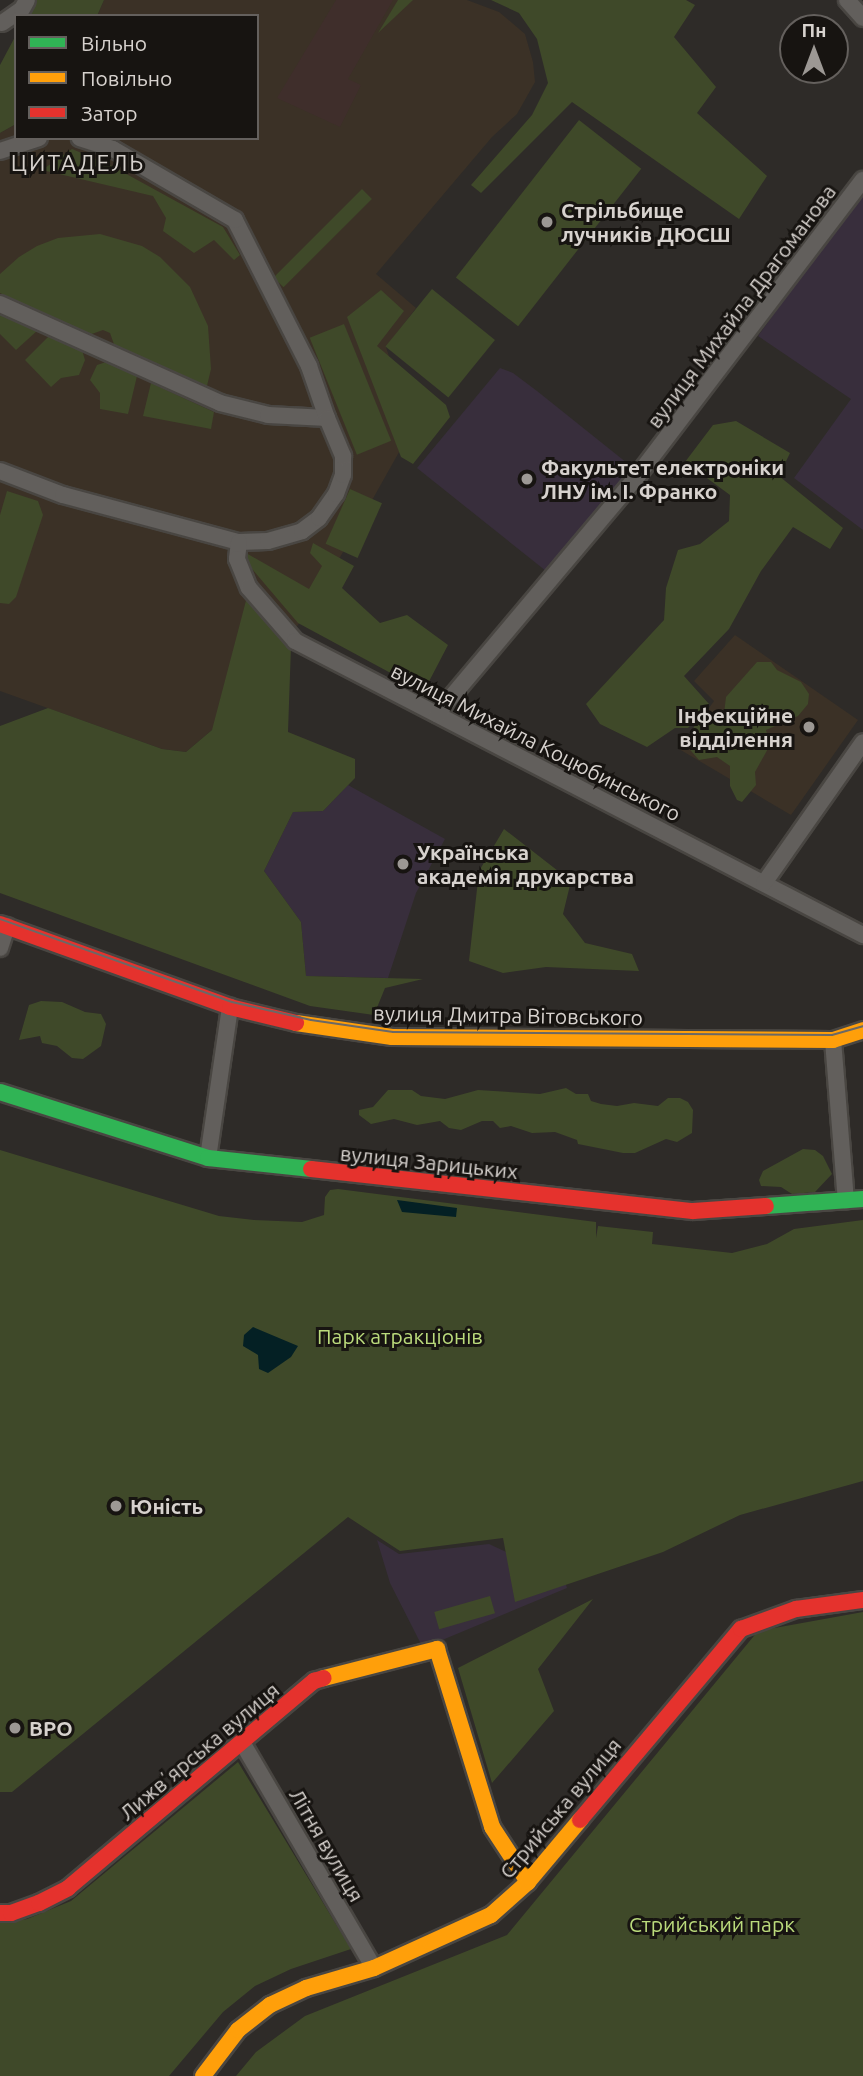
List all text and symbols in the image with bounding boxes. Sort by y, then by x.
legend [14,14,259,140]
north arrow [779,14,849,84]
text: Пн [802,19,826,41]
text: Вільно [81,31,147,55]
text: Повільно [81,66,172,90]
text: Затор [81,101,137,125]
district label: ЦИТАДЕЛЬ [12,149,144,177]
street label: вулиця Михайла Драгоманова [641,179,841,433]
place label: Стрільбище лучників ДЮСШ [561,197,731,247]
marker: Стрільбище лучників ДЮСШ [539,214,555,230]
place label: Факультет електроніки ЛНУ ім. І. Франко [541,454,784,504]
marker: Факультет електроніки ЛНУ ім. І. Франко [519,471,535,487]
street label: вулиця Михайла Коцюбинського [387,658,685,826]
place label: Інфекційне відділення [678,702,793,752]
marker: Інфекційне відділення [799,717,819,737]
place label: Українська академія друкарства [417,839,634,889]
marker: Українська академія друкарства [395,856,411,872]
street label: вулиця Дмитра Вітовського [373,1000,643,1030]
street label: вулиця Зарицьких [339,1140,519,1184]
park label: Парк атракціонів [317,1323,483,1349]
place label: Юність [130,1493,203,1519]
marker: Юність [108,1498,124,1514]
street label: Лижвʼярська вулиця [114,1677,284,1825]
place label: ВРО [29,1715,73,1741]
marker: ВРО [7,1720,23,1736]
street label: Стрийська вулиця [494,1733,626,1883]
street label: Літня вулиця [284,1784,370,1906]
park label: Стрийський парк [629,1911,795,1937]

